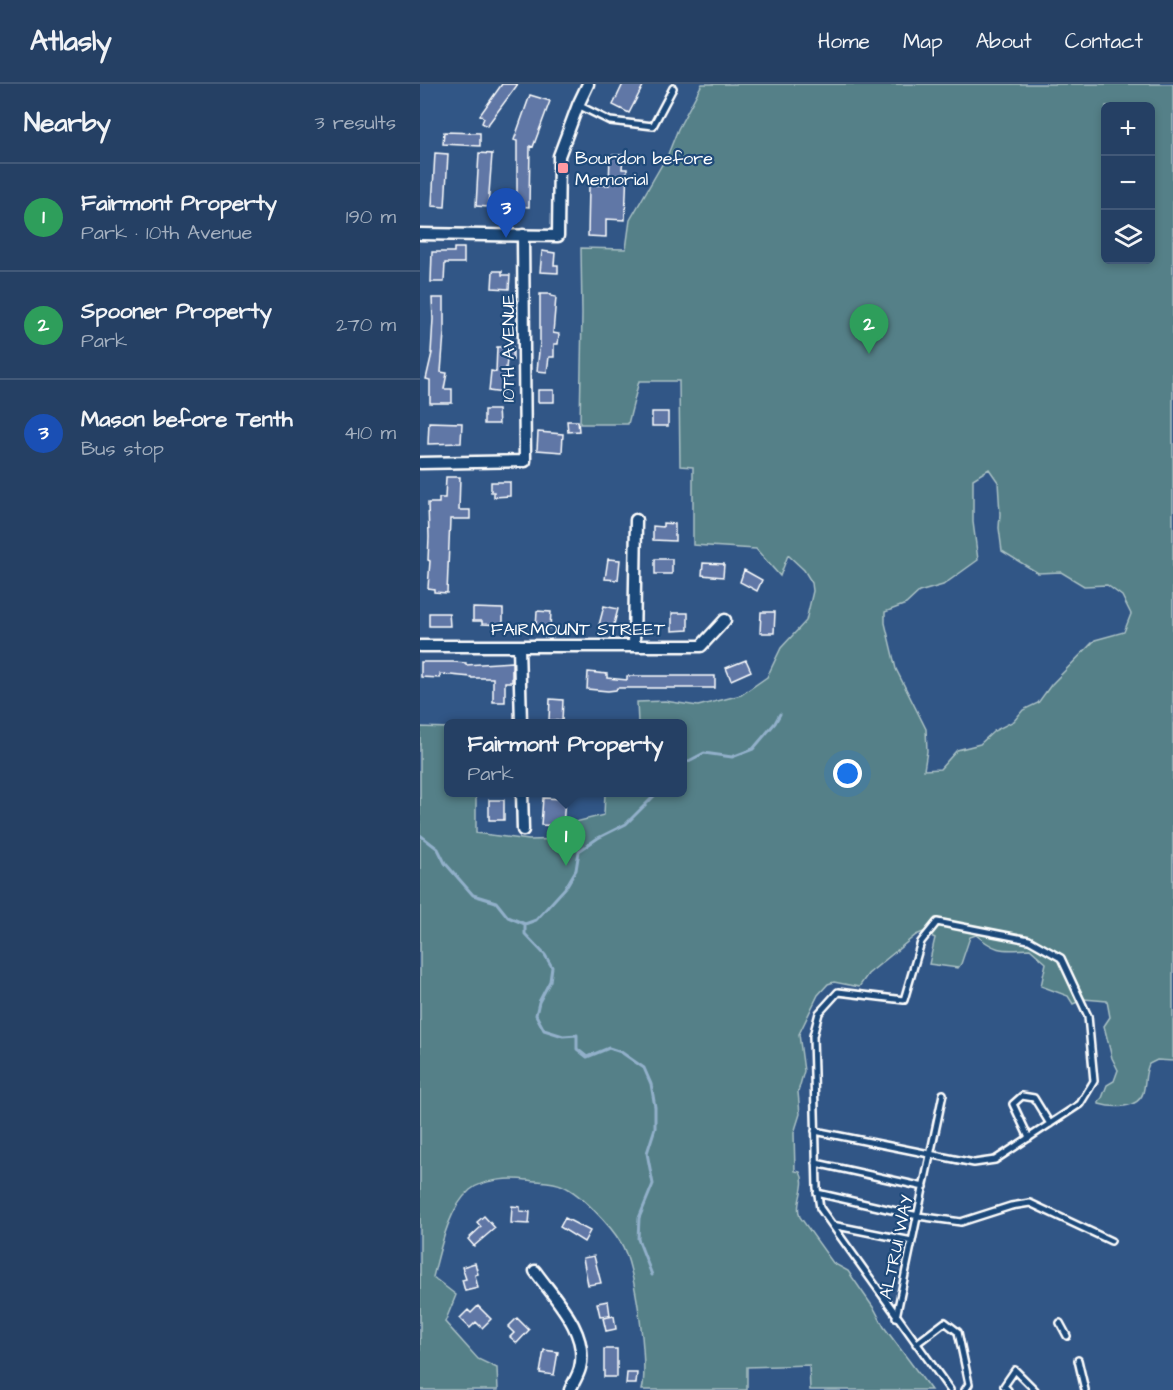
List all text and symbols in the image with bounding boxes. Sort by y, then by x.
text: Atlasly [30,22,112,61]
text: Home [818,27,870,56]
text: Map [903,27,943,56]
text: About [976,27,1032,56]
text: Contact [1065,27,1143,56]
map controls [1101,102,1155,264]
button: + [1101,102,1155,156]
text: Nearby [24,105,111,141]
text: 3 results [314,109,396,137]
place label: Bourdon before Memorial [575,146,713,192]
button: − [1101,156,1155,210]
marker: Bourdon before Memorial [556,161,570,175]
text: Fairmont Property [81,188,277,219]
pin: 3 [486,188,526,238]
text: 1 [42,203,45,231]
text: 190 m [346,203,396,231]
button: layers [1101,210,1155,264]
text: Park · 10th Avenue [81,219,252,247]
street label: 10TH AVENUE [496,293,521,402]
text: Spooner Property [81,296,272,327]
pin: 2 [850,304,888,354]
text: 2 [38,311,49,339]
text: 270 m [336,311,396,339]
text: Park [81,327,127,355]
text: Mason before Tenth [81,404,293,435]
text: 3 [38,419,49,447]
text: 410 m [344,419,396,447]
text: Bus stop [81,435,164,463]
street label: FAIRMOUNT STREET [491,617,666,642]
popup [444,719,687,797]
text: Fairmont Property [468,729,663,760]
your location [833,759,862,788]
text: Park [468,760,514,788]
pin: 1 [546,816,586,866]
street label: ALTRUI WAY [873,1192,920,1302]

